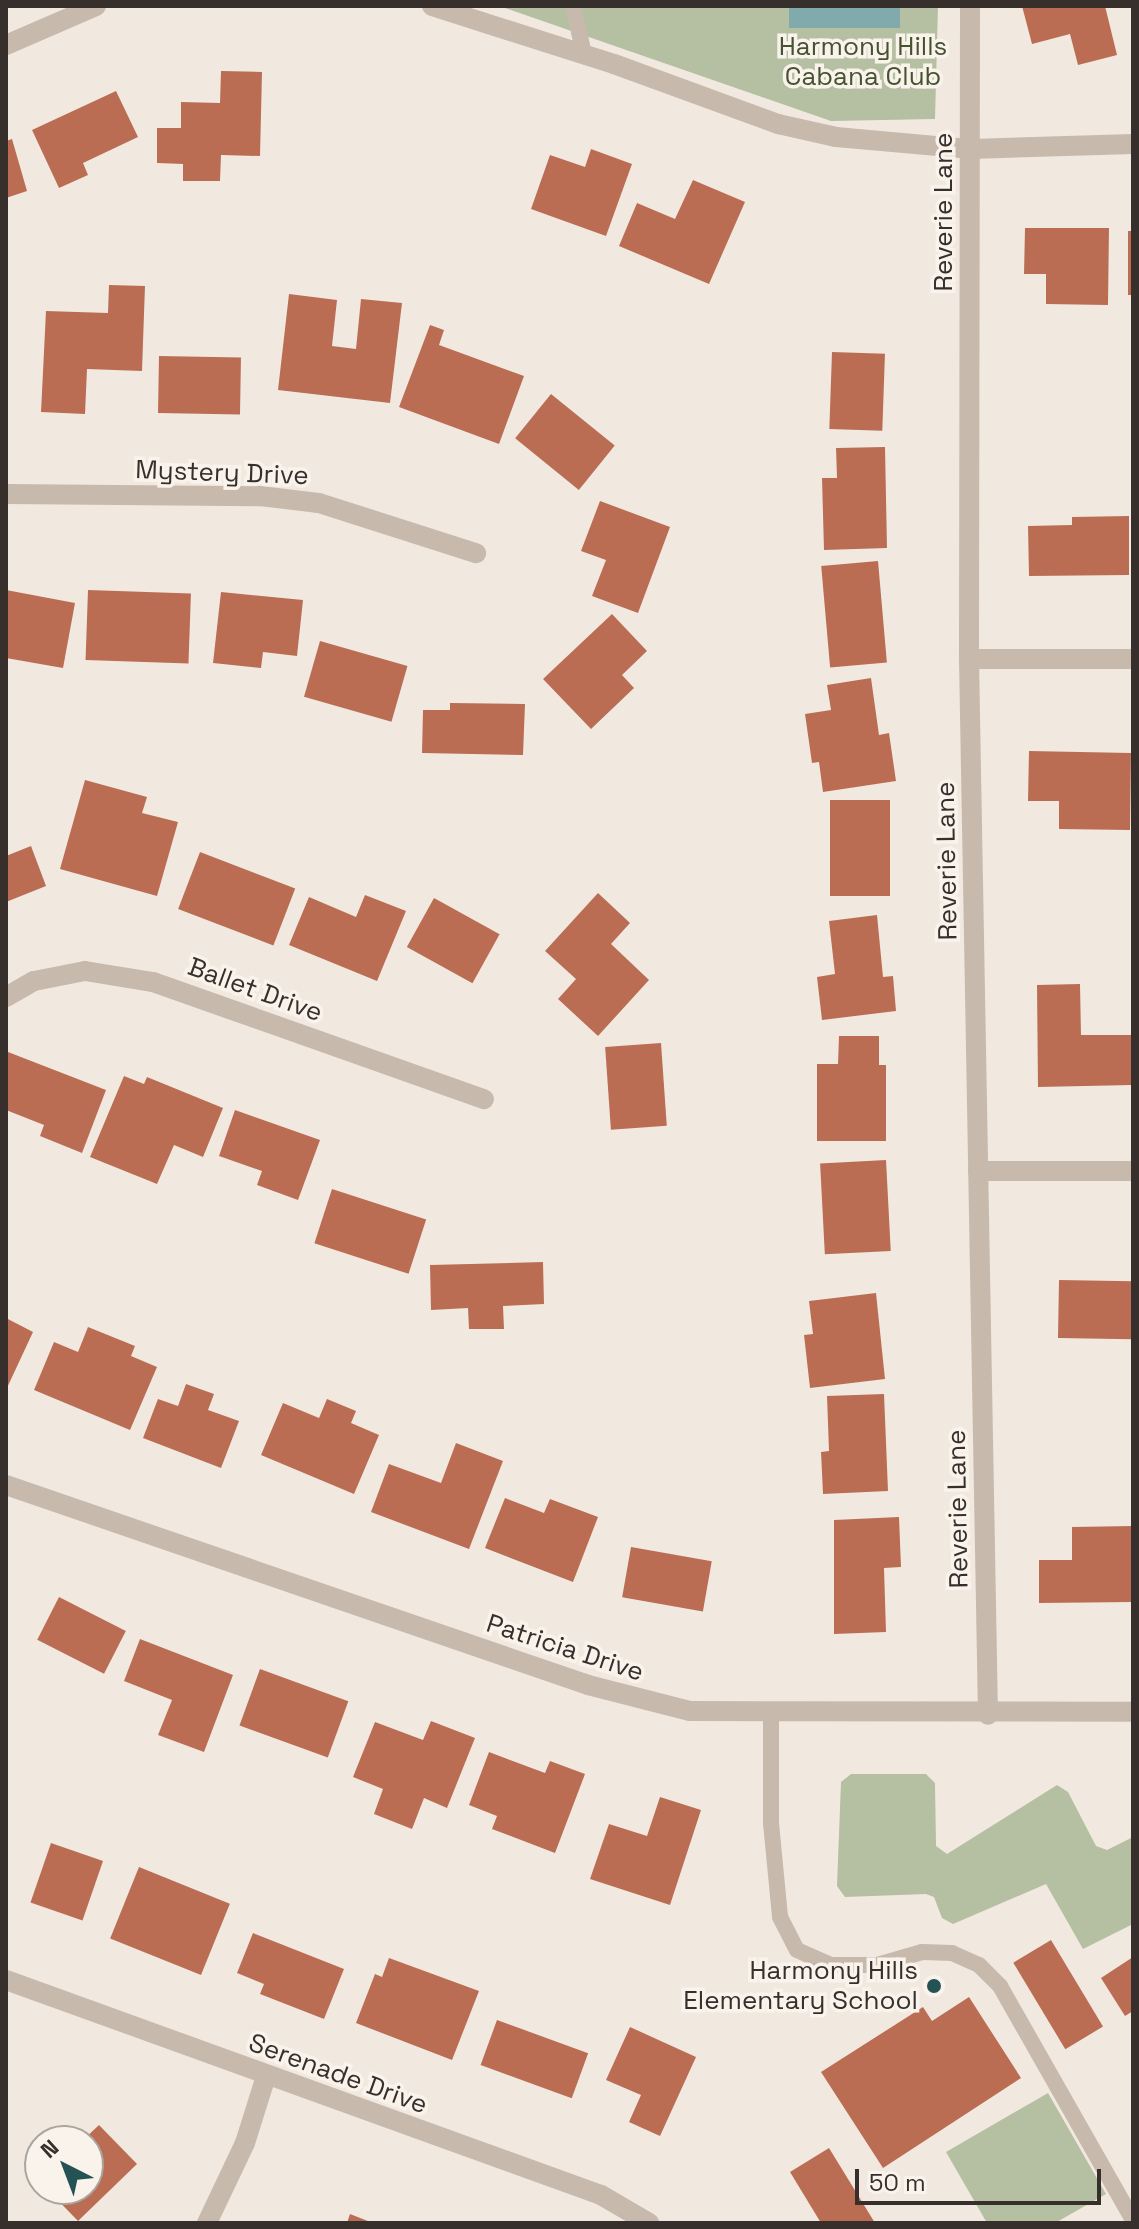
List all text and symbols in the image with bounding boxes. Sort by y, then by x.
park label: Harmony Hills Cabana Club [779,31,947,92]
street label: Reverie Lane [928,133,960,291]
street label: Mystery Drive [135,454,309,492]
street label: Reverie Lane [930,781,964,941]
street label: Ballet Drive [184,951,326,1029]
street label: Reverie Lane [941,1429,975,1589]
street label: Patricia Drive [482,1608,648,1688]
place label: Harmony Hills Elementary School [683,1955,918,2016]
marker: Harmony Hills Elementary School [925,1977,943,1995]
street label: Serenade Drive [244,2027,432,2121]
north arrow [24,2125,104,2205]
text: N [34,2133,64,2164]
scale bar [859,2153,1105,2203]
text: 50 m [869,2167,926,2198]

